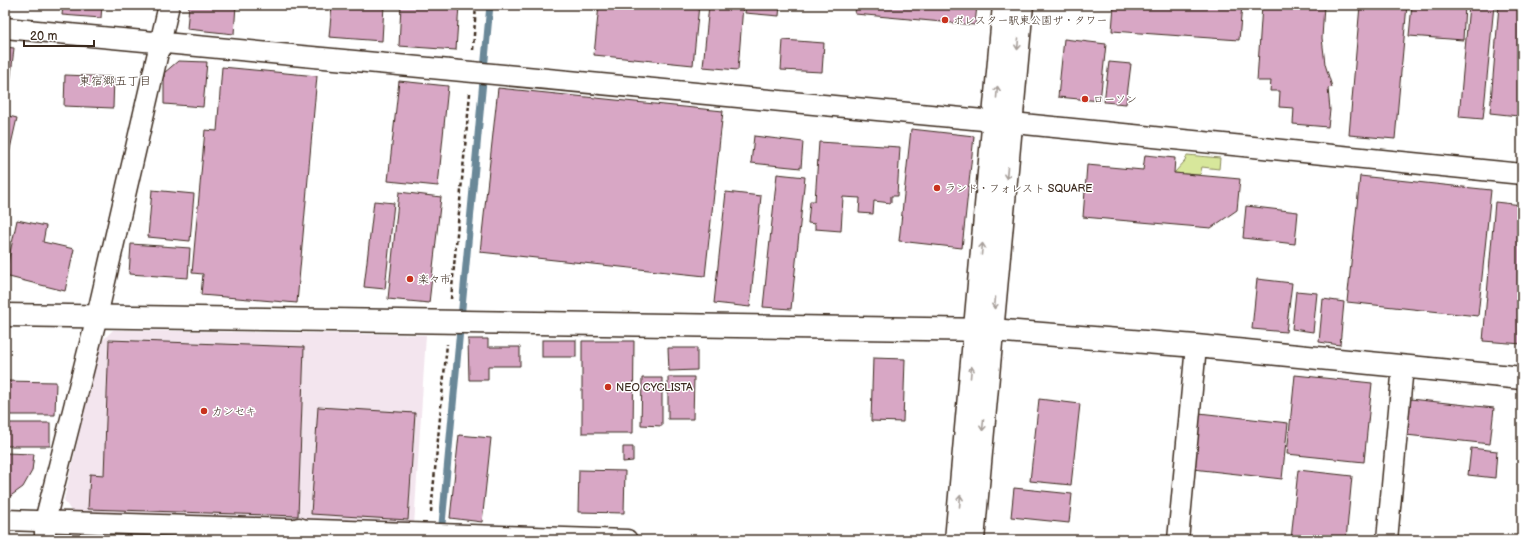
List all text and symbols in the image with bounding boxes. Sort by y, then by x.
place label: ポレスター駅東公園ザ・タワー [953,14,1107,27]
marker: ポレスター駅東公園ザ・タワー [940,15,950,25]
scale bar [24,22,94,48]
text: 20 m [30,29,57,44]
one-way arrow [1015,37,1022,50]
district label: 東宿郷五丁目 [79,74,151,89]
one-way arrow [993,86,1000,99]
place label: ローソン [1093,93,1137,106]
marker: ローソン [1080,94,1090,104]
one-way arrow [1003,166,1010,179]
place label: ランド・フォレスト SQUARE [945,182,1093,195]
marker: ランド・フォレスト SQUARE [932,183,942,193]
one-way arrow [979,243,986,256]
place label: 楽々市 [418,273,451,286]
marker: 楽々市 [405,274,415,284]
one-way arrow [991,296,998,309]
one-way arrow [968,366,975,379]
place label: NEO CYCLISTA [616,381,693,394]
marker: NEO CYCLISTA [603,382,613,392]
place label: カンセキ [212,405,256,418]
marker: カンセキ [199,406,209,416]
one-way arrow [980,418,987,431]
one-way arrow [956,495,963,508]

